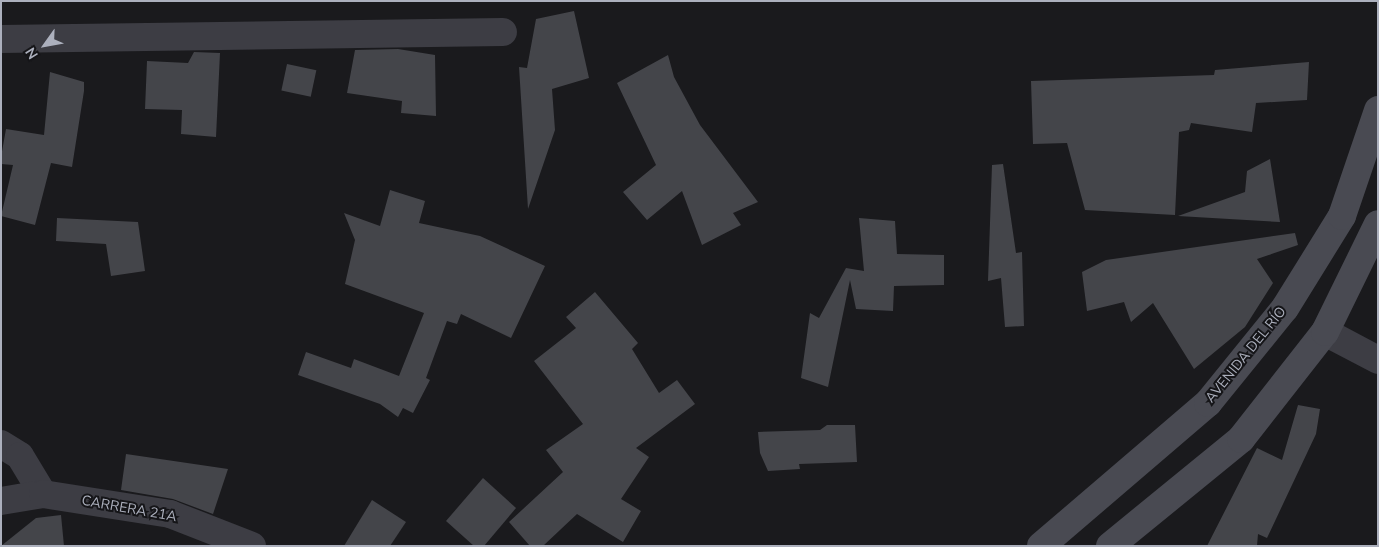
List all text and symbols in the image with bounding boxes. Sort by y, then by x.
north arrow [20,20,70,70]
text: N [21,44,43,63]
street label: AVENIDA DEL RÍO [1202,304,1290,406]
street label: CARRERA 21A [80,492,178,526]

